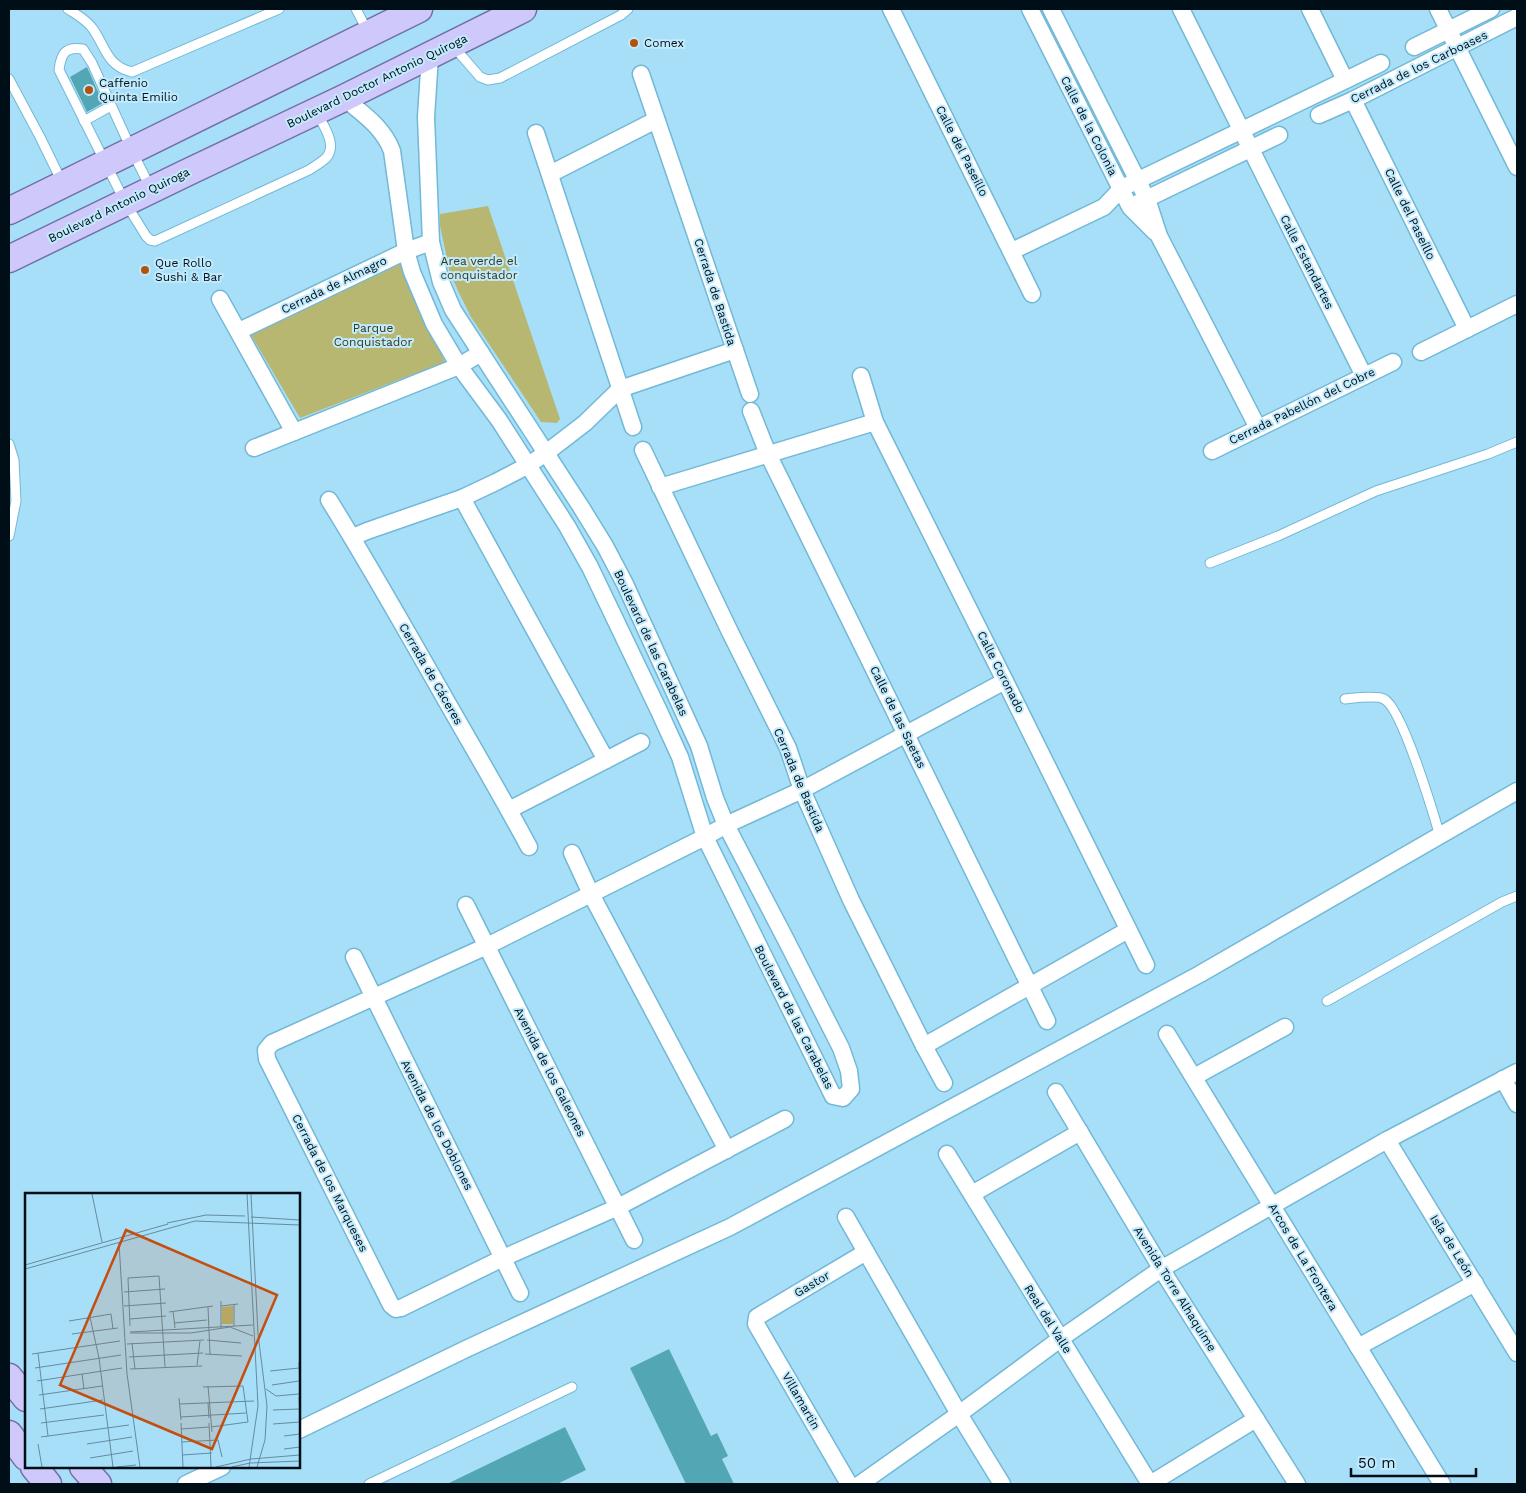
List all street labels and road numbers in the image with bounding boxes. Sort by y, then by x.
street label: Cerrada de los Carboases [1348,28,1490,106]
street label: Boulevard Doctor Antonio Quiroga [284,31,470,131]
street label: Calle de la Colonia [1058,74,1120,178]
street label: Calle del Paseíllo [933,103,991,199]
street label: Boulevard Antonio Quiroga [46,165,192,245]
street label: Calle del Paseíllo [1382,166,1438,262]
street label: Calle Estandartes [1277,213,1337,311]
street label: Cerrada de Bastida [691,237,739,347]
street label: Cerrada de Almagro [279,253,389,317]
street label: Cerrada Pabellón del Cobre [1227,364,1377,448]
street label: Boulevard de las Carabelas [611,568,691,718]
street label: Cerrada de Cáceres [396,621,466,727]
street label: Calle Coronado [974,629,1028,715]
street label: Calle de las Saetas [867,664,929,770]
street label: Cerrada de Bastida [771,726,827,834]
street label: Boulevard de las Carabelas [752,943,836,1091]
street label: Avenida de los Galeones [511,1005,589,1139]
street label: Avenida de los Doblones [398,1058,476,1192]
street label: Cerrada de los Marqueses [289,1112,371,1254]
street label: Arcos de La Frontera [1265,1201,1341,1313]
street label: Isla de León [1427,1212,1477,1280]
street label: Avenida Torre Alhaquime [1131,1224,1219,1354]
street label: Gastor [792,1268,832,1300]
street label: Real del Valle [1021,1282,1075,1356]
street label: Villamartin [779,1370,823,1432]

